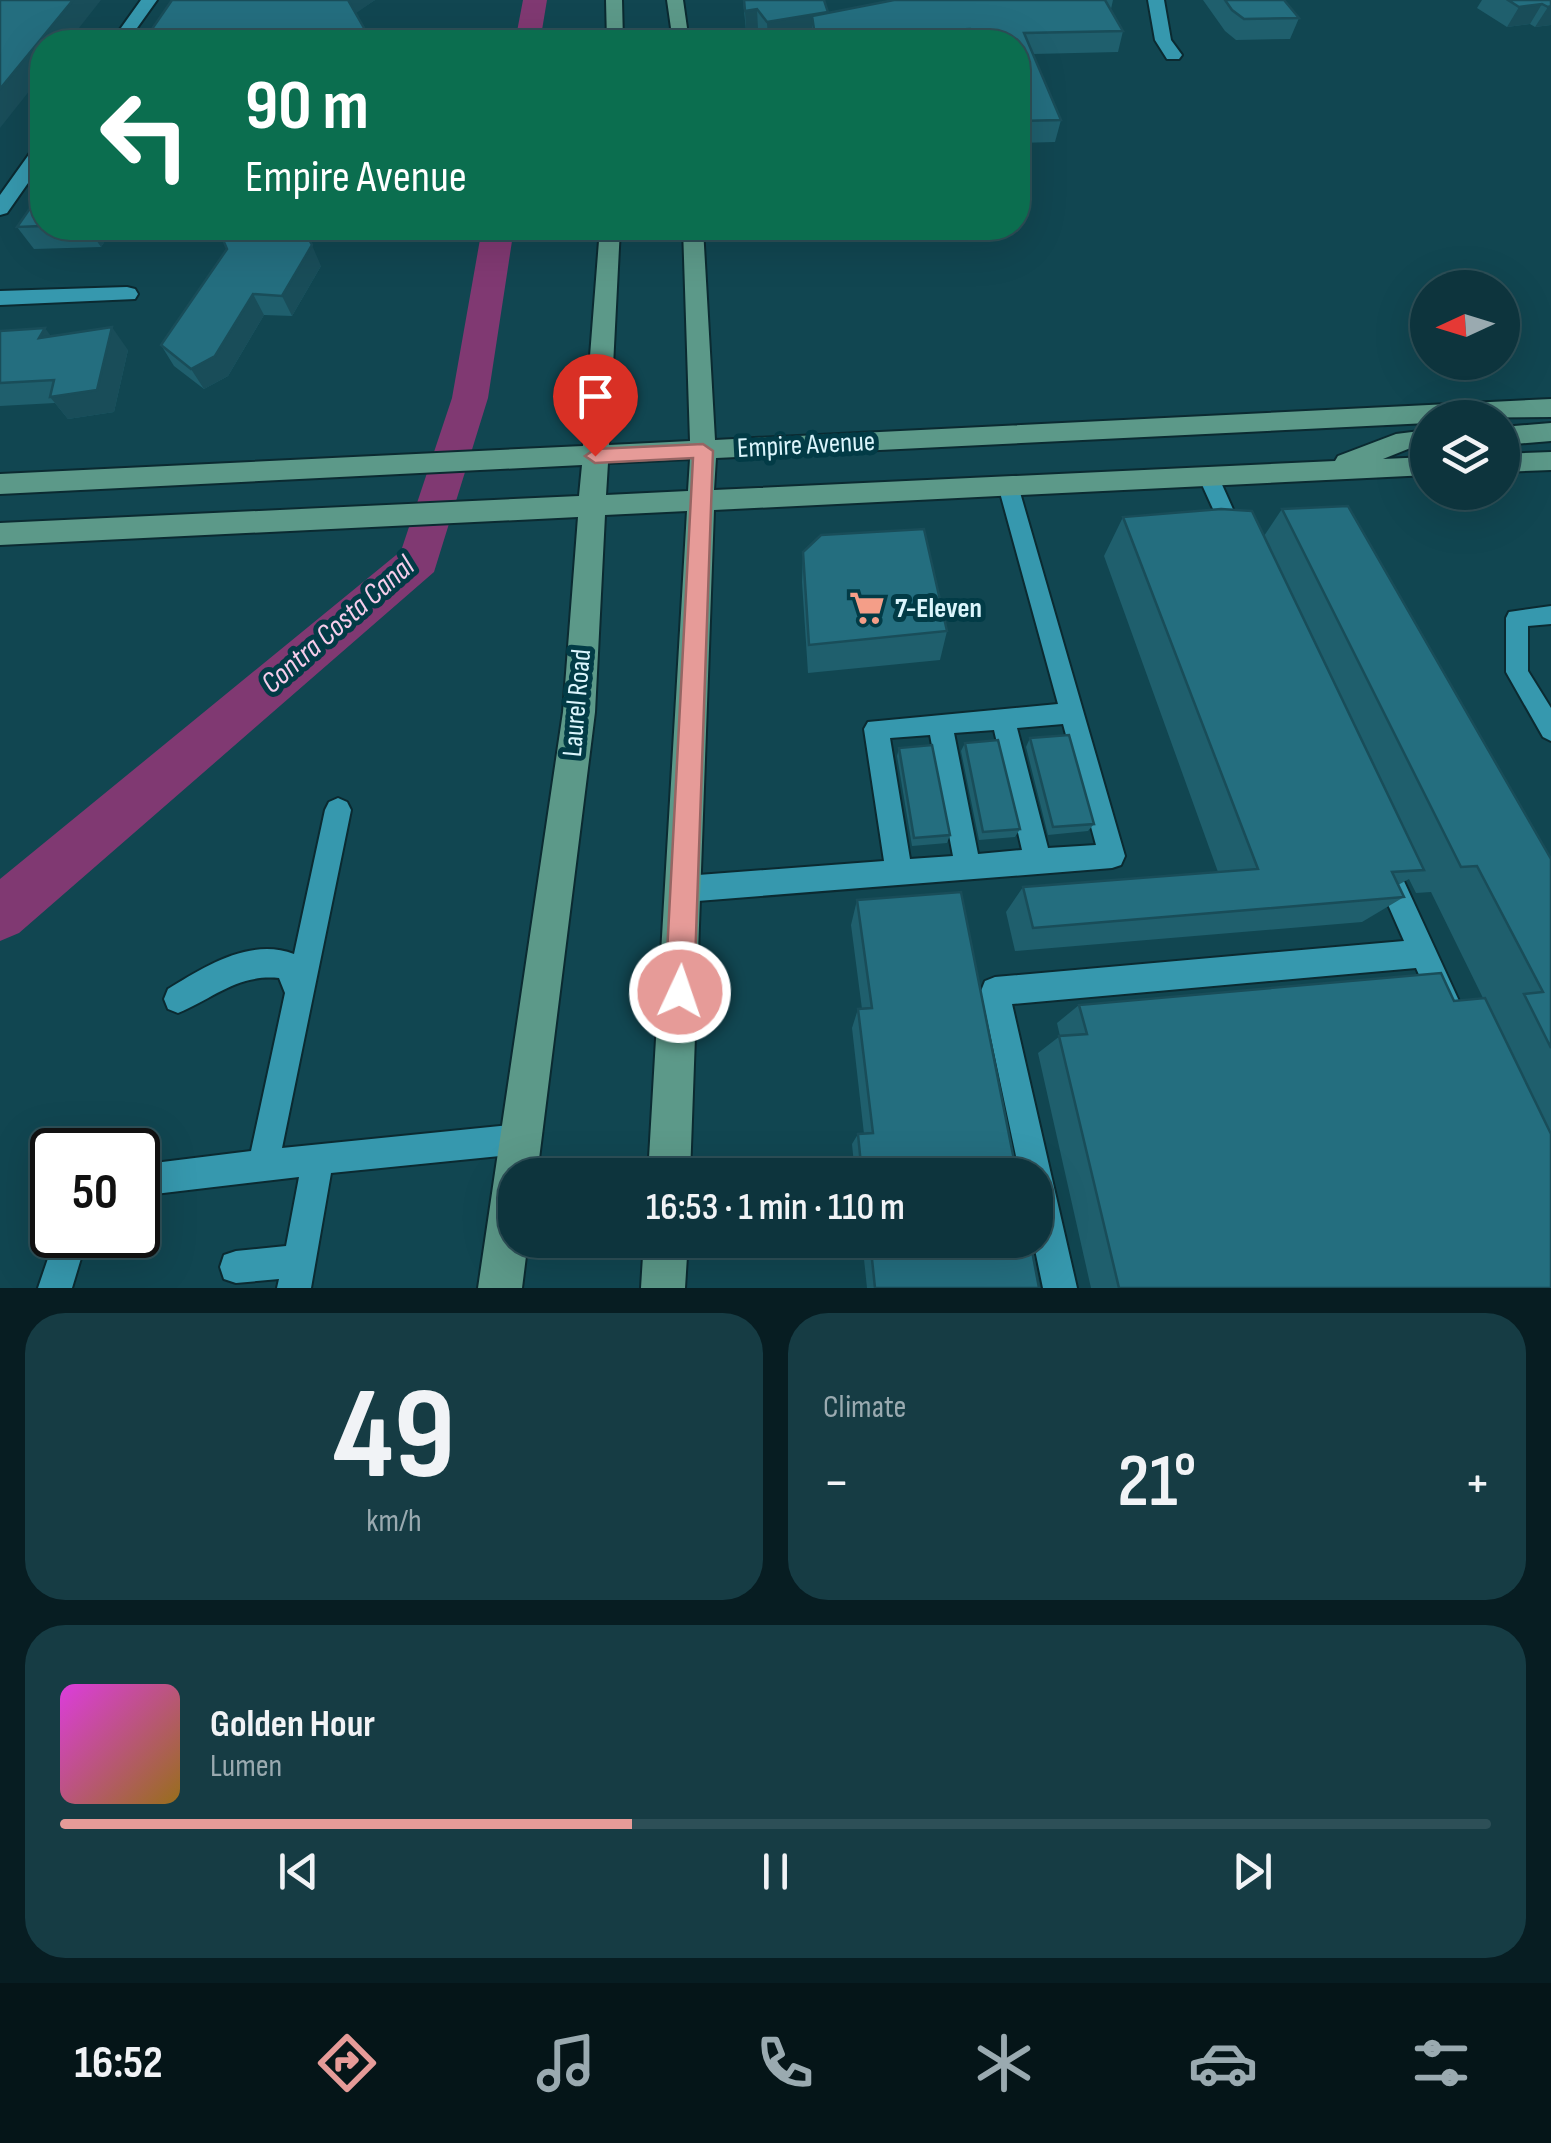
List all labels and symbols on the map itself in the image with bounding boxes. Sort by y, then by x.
north arrow [1410,270,1520,380]
pin [553,354,638,457]
street label: Empire Avenue [736,425,876,465]
water label: Contra Costa Canal [254,548,423,701]
supermarket icon: 7-Eleven [848,589,886,627]
place label: 7-Eleven [895,592,982,625]
street label: Laurel Road [556,648,598,758]
position arrow [628,940,732,1044]
speed limit sign: 50 [30,1128,160,1258]

